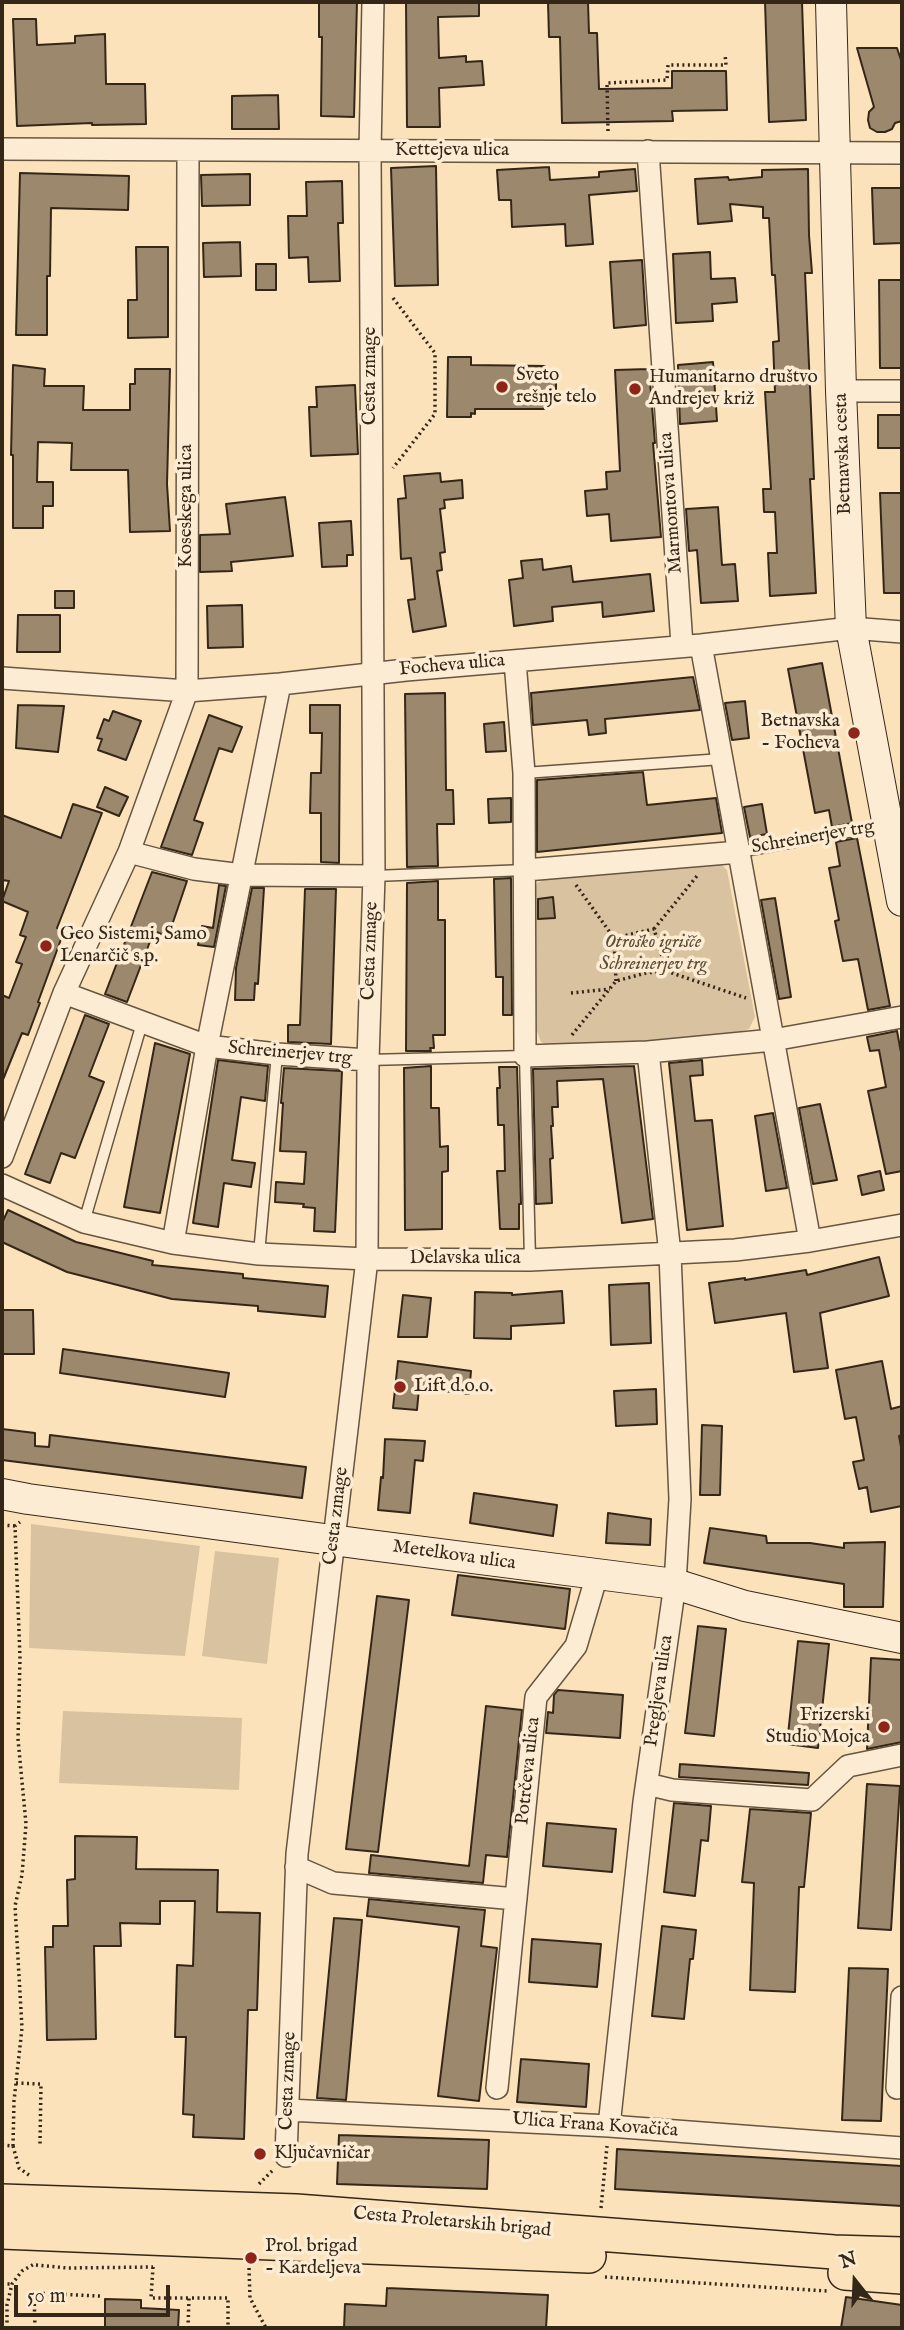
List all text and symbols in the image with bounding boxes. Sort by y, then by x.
street label: Kettejeva ulica [395,140,509,162]
street label: Cesta zmage [360,327,382,425]
place label: Sveto rešnje telo [516,365,596,409]
place label: Humanitarno društvo Andrejev križ [649,367,818,411]
marker: Sveto rešnje telo [494,379,510,395]
marker: Humanitarno društvo Andrejev križ [627,381,643,397]
street label: Betnavska cesta [830,393,858,515]
street label: Marmontova ulica [656,432,688,574]
street label: Koseskega ulica [176,444,198,568]
street label: Focheva ulica [398,650,506,682]
place label: Betnavska - Focheva [761,711,840,755]
marker: Betnavska - Focheva [846,725,862,741]
street label: Schreinerjev trg [750,816,876,860]
street label: Cesta zmage [358,901,384,1001]
place label: Geo Sistemi, Samo Lenarčič s.p. [60,924,207,968]
park label: Otroško igrišče Schreinerjev trg [599,932,707,976]
marker: Geo Sistemi, Samo Lenarčič s.p. [38,938,54,954]
street label: Schreinerjev trg [227,1037,353,1071]
street label: Delavska ulica [409,1248,521,1270]
place label: Lift d.o.o. [414,1376,493,1398]
marker: Lift d.o.o. [392,1379,408,1395]
street label: Cesta zmage [320,1466,354,1566]
street label: Metelkova ulica [391,1536,517,1576]
street label: Pregljeva ulica [641,1634,679,1748]
place label: Frizerski Studio Mojca [766,1705,870,1749]
street label: Potrčeva ulica [512,1716,546,1826]
marker: Frizerski Studio Mojca [876,1719,892,1735]
street label: Cesta zmage [276,2031,302,2131]
street label: Ulica Frana Kovačiča [511,2109,679,2143]
place label: Ključavničar [274,2143,370,2165]
marker: Ključavničar [252,2146,268,2162]
street label: Cesta Proletarskih brigad [352,2203,552,2243]
place label: Prol. brigad - Kardeljeva [265,2236,361,2280]
north arrow [820,2246,890,2316]
text: N [837,2247,860,2275]
marker: Prol. brigad - Kardeljeva [243,2250,259,2266]
scale bar [18,2270,173,2314]
text: 50 m [27,2283,66,2310]

